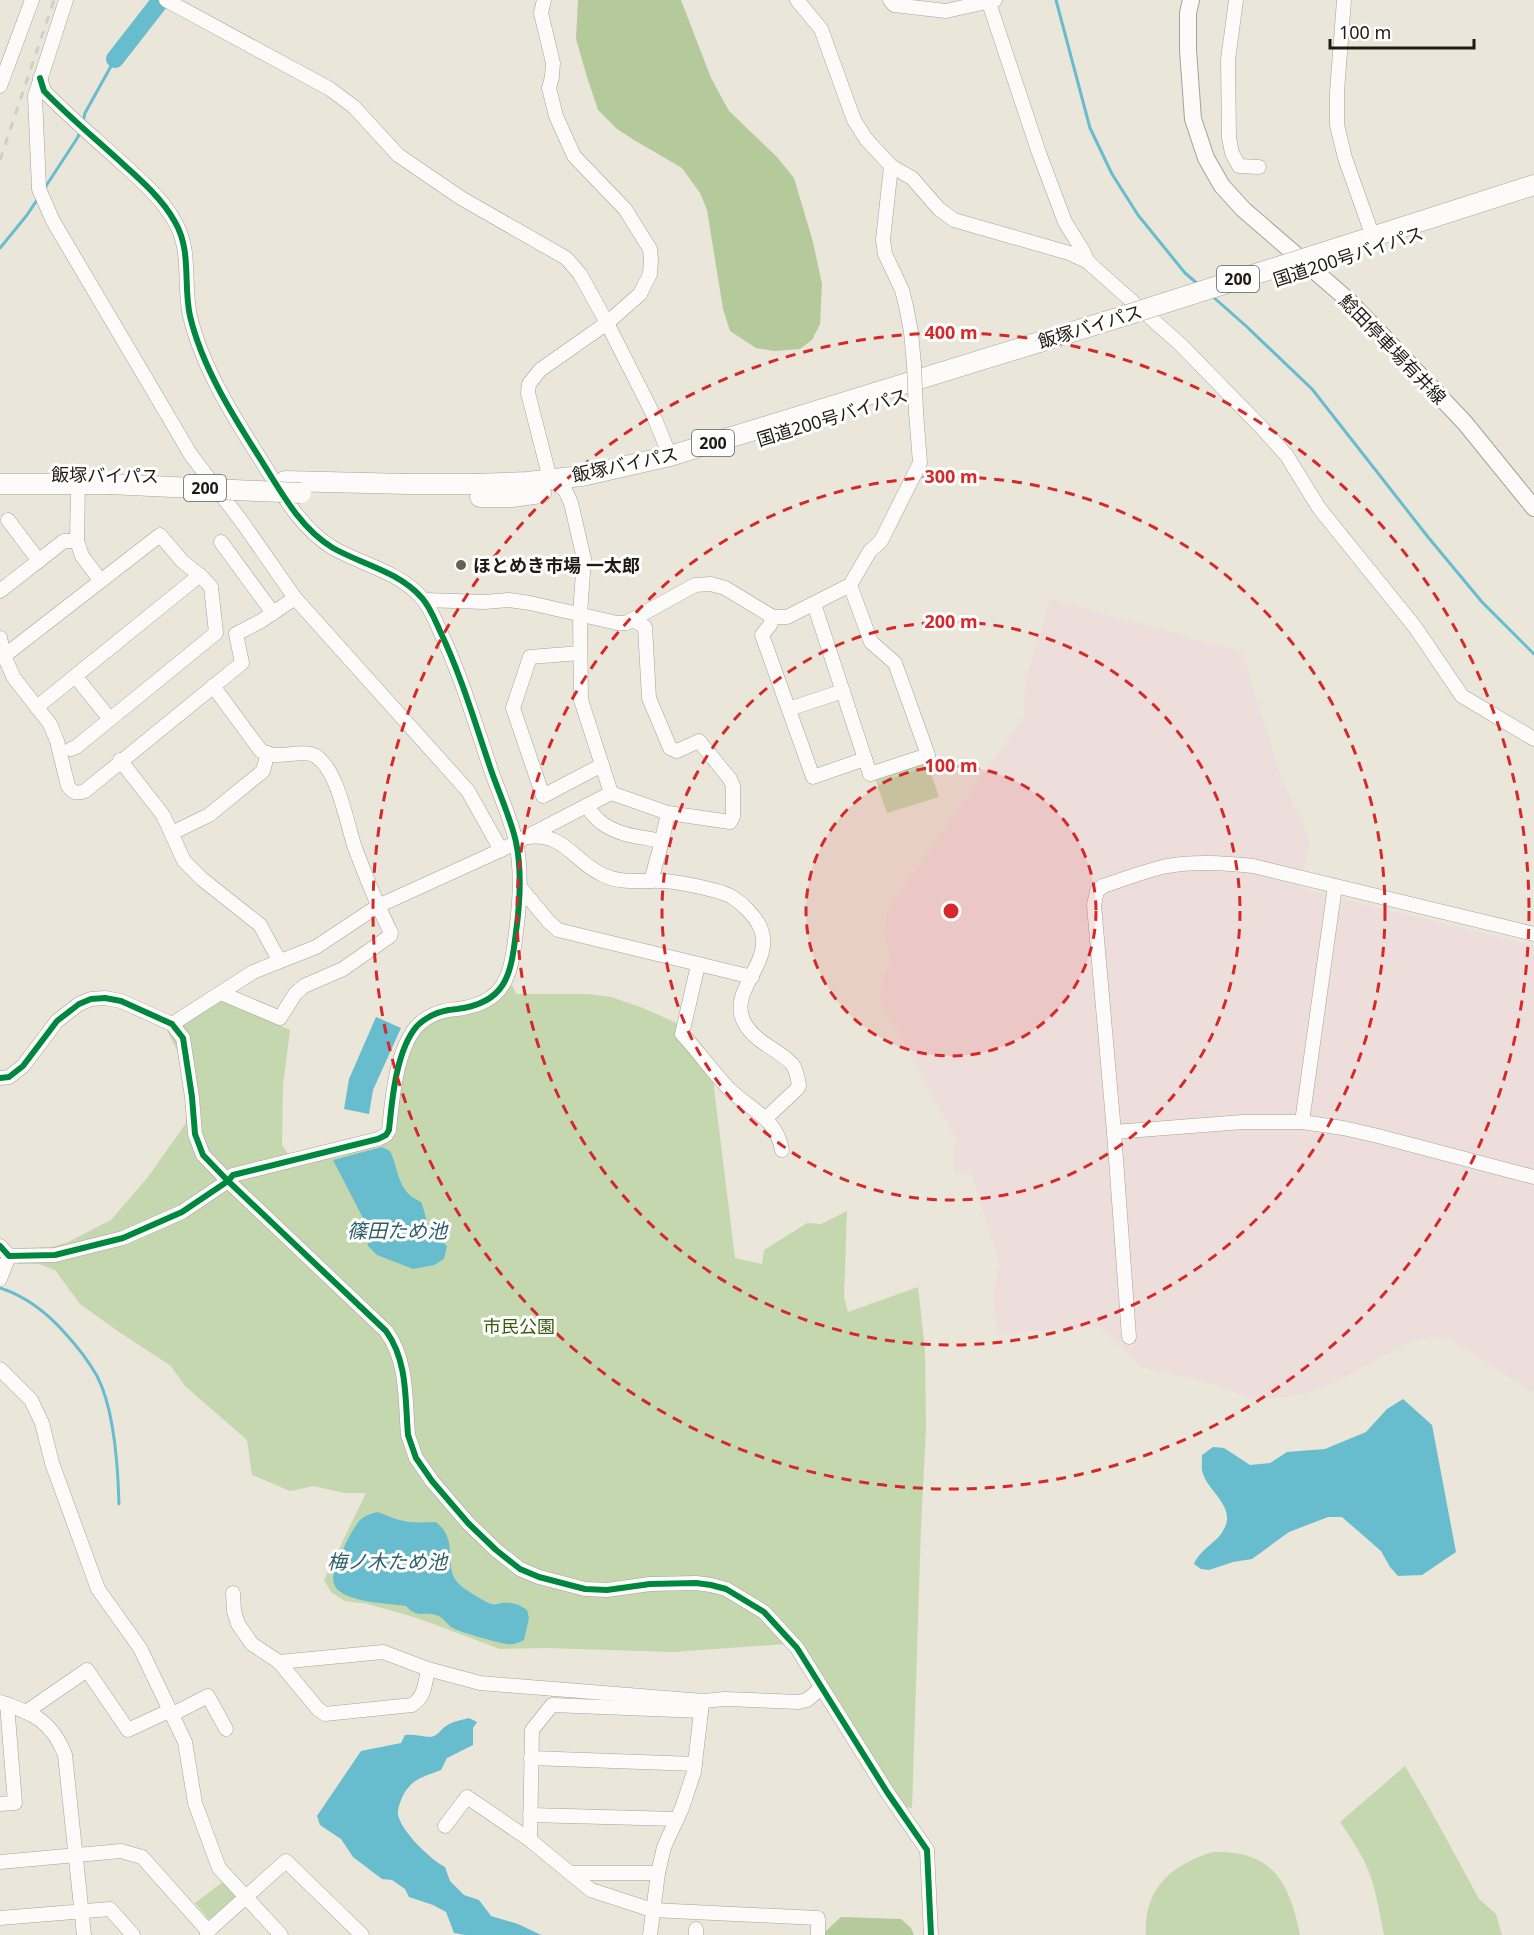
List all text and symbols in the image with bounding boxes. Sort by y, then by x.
scale bar [1330,12,1474,50]
text: 100 m [1339,20,1391,44]
street label: 国道200号バイパス [1270,220,1426,292]
road number: 200 [1217,266,1259,292]
street label: 鯰田停車場有井線 [1334,289,1452,409]
street label: 飯塚バイパス [1035,299,1145,353]
text: 400 m [924,320,978,344]
street label: 国道200号バイパス [754,383,910,451]
road number: 200 [692,430,734,456]
street label: 飯塚バイパス [570,441,680,487]
street label: 飯塚バイパス [51,462,159,488]
text: 300 m [924,464,978,488]
road number: 200 [184,475,226,501]
place label: ほとめき市場 一太郎 [473,553,640,577]
marker: ほとめき市場 一太郎 [454,558,468,572]
text: 200 m [924,609,978,633]
text: 100 m [924,753,978,777]
centre of rings [941,901,961,921]
water label: 篠田ため池 [347,1217,449,1244]
park label: 市民公園 [483,1314,555,1338]
water label: 梅ノ木ため池 [327,1548,449,1575]

